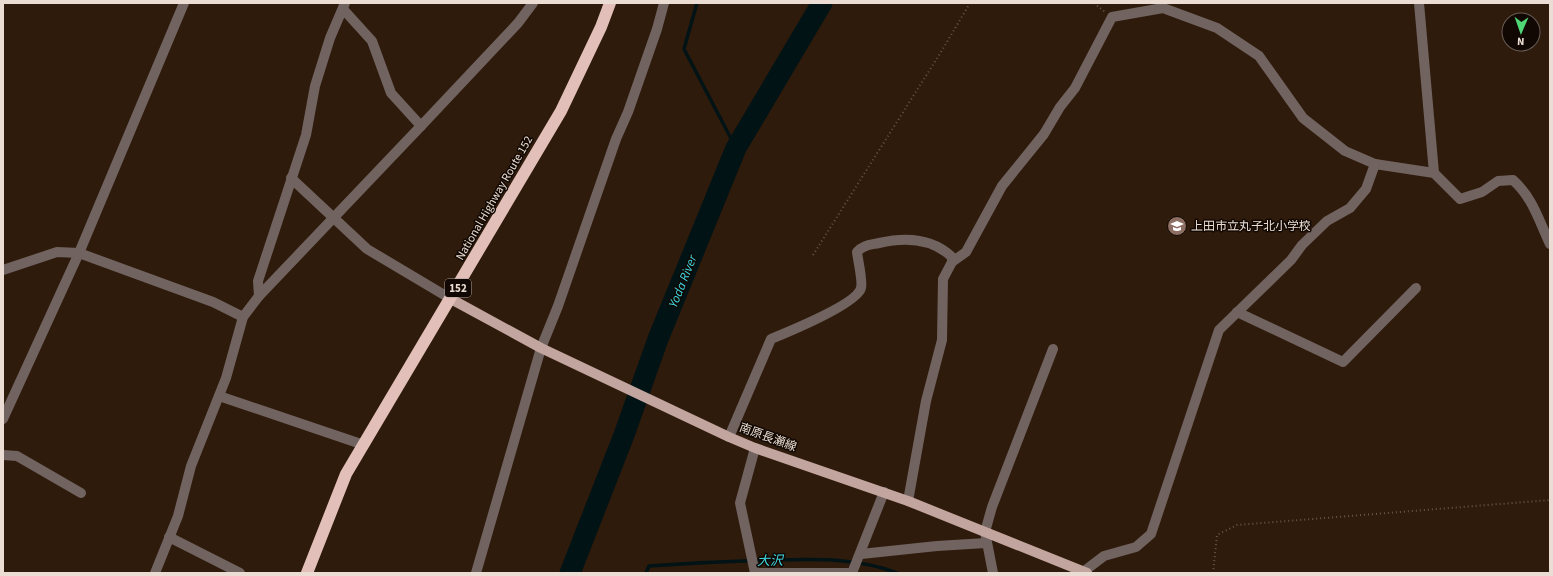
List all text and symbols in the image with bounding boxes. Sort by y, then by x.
north arrow [1501,12,1541,52]
text: N [1517,34,1525,49]
street label: National Highway Route 152 [452,133,537,264]
school or university icon: 上田市立丸子北小学校 [1166,215,1188,237]
place label: 上田市立丸子北小学校 [1191,218,1311,235]
water label: Yoda River [664,252,702,310]
road number: 152 [445,279,471,297]
street label: 南原長瀬線 [737,419,799,456]
water label: 大沢 [757,552,785,570]

